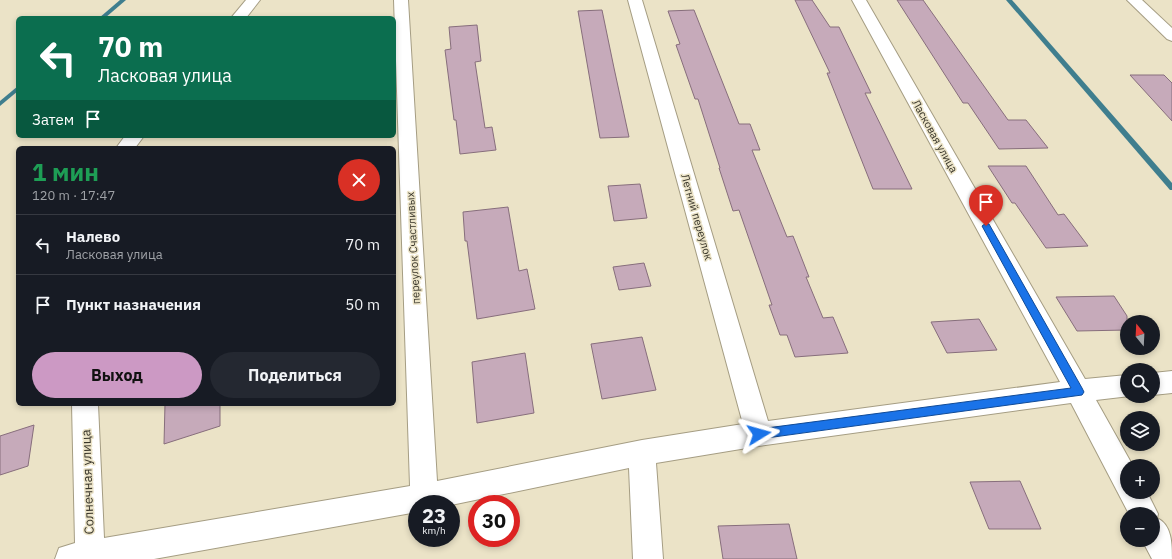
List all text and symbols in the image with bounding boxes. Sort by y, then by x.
text: 70 m [98,28,163,65]
icon: left [32,32,84,84]
text: Ласковая улица [98,64,232,87]
street label: Ласковая улица [909,97,961,175]
icon: arrive [82,108,104,130]
text: Затем [32,110,74,129]
text: 1 мин [32,156,99,188]
button: close [338,159,380,201]
street label: Летний переулок [678,172,716,262]
pin [969,185,1003,226]
text: 120 m · 17:47 [32,187,115,204]
street label: переулок Счастливых [403,191,423,305]
icon: arrive [975,191,997,213]
text: Налево [66,227,120,246]
icon: left [32,234,54,256]
text: 70 m [345,235,380,254]
text: Ласковая улица [66,246,163,263]
icon: arrive [32,294,54,316]
text: Пункт назначения [66,295,201,314]
text: 50 m [345,295,380,314]
north arrow [1120,315,1160,355]
map controls [1120,315,1160,547]
button: Выход [32,352,202,398]
button: Поделиться [210,352,380,398]
button: search [1120,363,1160,403]
button: layers [1120,411,1160,451]
position arrow [738,413,780,455]
street label: Солнечная улица [77,429,98,535]
button: + [1120,459,1160,499]
speed limit sign: 30 [468,495,520,547]
text: 23 [422,502,446,529]
button: − [1120,507,1160,547]
text: km/h [422,524,446,537]

